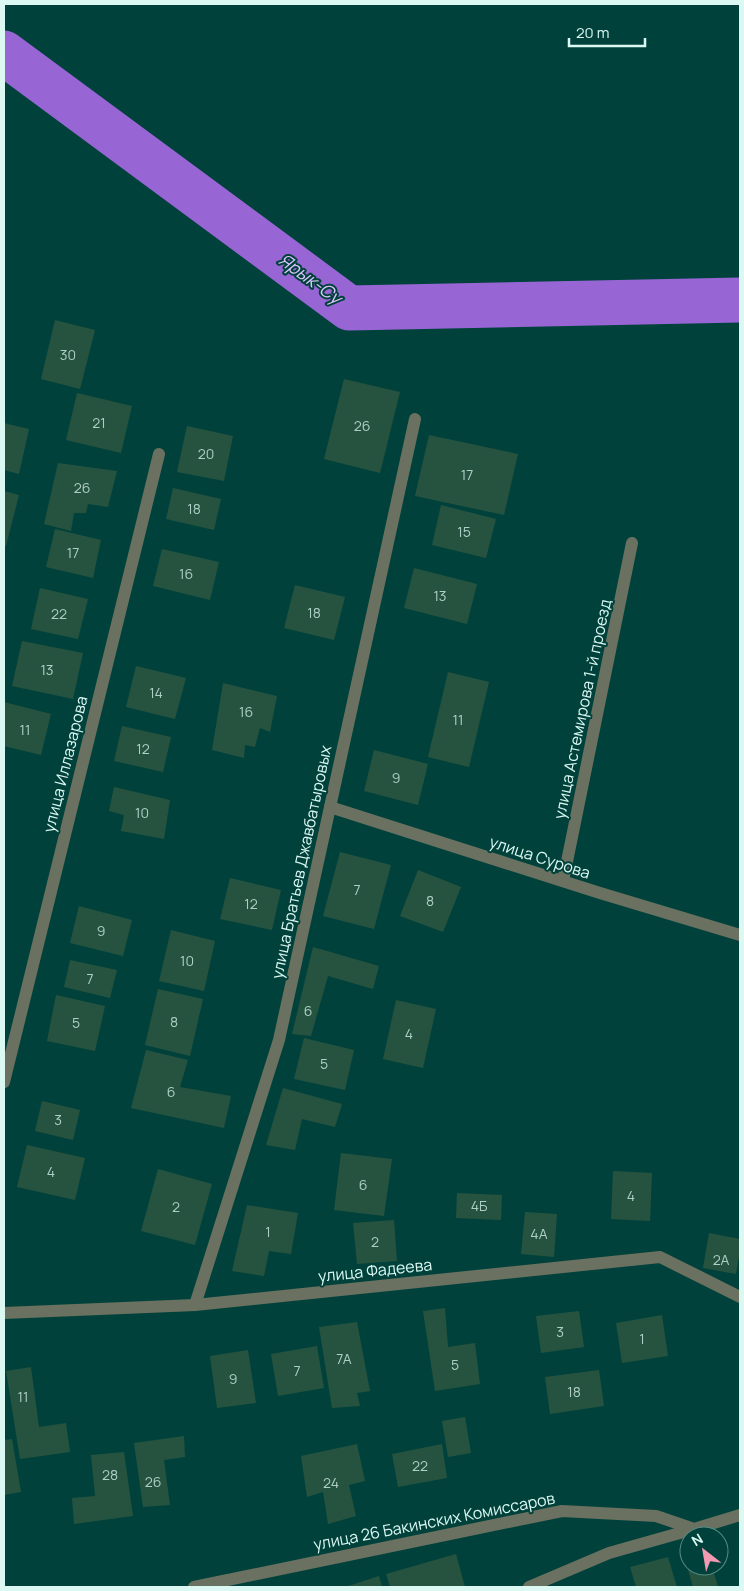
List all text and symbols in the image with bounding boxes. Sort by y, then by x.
scale bar [569,15,645,47]
text: 20 m [576,22,609,43]
water label: Ярык-Су [274,247,349,311]
house number: 30 [60,345,76,364]
house number: 21 [92,413,106,432]
house number: 26 [354,416,370,435]
house number: 20 [198,444,214,463]
house number: 17 [461,465,473,484]
house number: 26 [74,478,90,497]
house number: 18 [187,499,201,518]
house number: 15 [457,522,471,541]
house number: 17 [67,543,79,562]
house number: 16 [179,564,193,583]
house number: 13 [433,586,447,605]
street label: улица Астемирова 1-й проезд [548,597,616,821]
house number: 18 [307,603,321,622]
house number: 22 [51,604,67,623]
house number: 13 [40,660,54,679]
house number: 14 [149,683,163,702]
street label: улица Иллазарова [37,693,93,835]
house number: 16 [239,702,253,721]
house number: 11 [453,710,463,729]
house number: 11 [20,720,30,739]
house number: 12 [136,739,150,758]
street label: улица Братьев Джавбатыровых [265,743,337,981]
house number: 9 [392,768,400,787]
house number: 10 [135,803,149,822]
street label: улица Сурова [487,830,593,884]
house number: 7 [353,880,361,899]
house number: 8 [426,891,434,910]
house number: 12 [244,894,258,913]
house number: 9 [97,921,105,940]
house number: 10 [180,951,194,970]
house number: 7 [86,969,94,988]
house number: 6 [304,1001,312,1020]
house number: 8 [170,1012,178,1031]
house number: 5 [72,1013,80,1032]
house number: 4 [405,1024,413,1043]
house number: 5 [320,1054,328,1073]
house number: 6 [167,1082,175,1101]
house number: 3 [54,1110,62,1129]
house number: 4 [47,1162,55,1181]
house number: 6 [359,1175,367,1194]
house number: 4 [627,1186,635,1205]
house number: 4Б [471,1196,488,1215]
house number: 2 [172,1197,180,1216]
house number: 1 [265,1222,271,1241]
house number: 4А [530,1224,548,1243]
house number: 2 [371,1232,379,1251]
house number: 2А [713,1250,729,1269]
street label: улица Фадеева [317,1253,433,1287]
house number: 3 [556,1322,564,1341]
house number: 1 [639,1329,645,1348]
house number: 7А [336,1349,352,1368]
house number: 5 [451,1355,459,1374]
house number: 7 [293,1361,301,1380]
house number: 9 [229,1369,237,1388]
house number: 18 [567,1382,581,1401]
house number: 11 [18,1387,28,1406]
house number: 22 [412,1456,428,1475]
house number: 28 [102,1465,118,1484]
house number: 26 [145,1472,161,1491]
house number: 24 [323,1473,339,1492]
street label: улица 26 Бакинских Комиссаров [311,1487,557,1555]
north arrow [679,1526,729,1576]
text: N [688,1529,706,1550]

